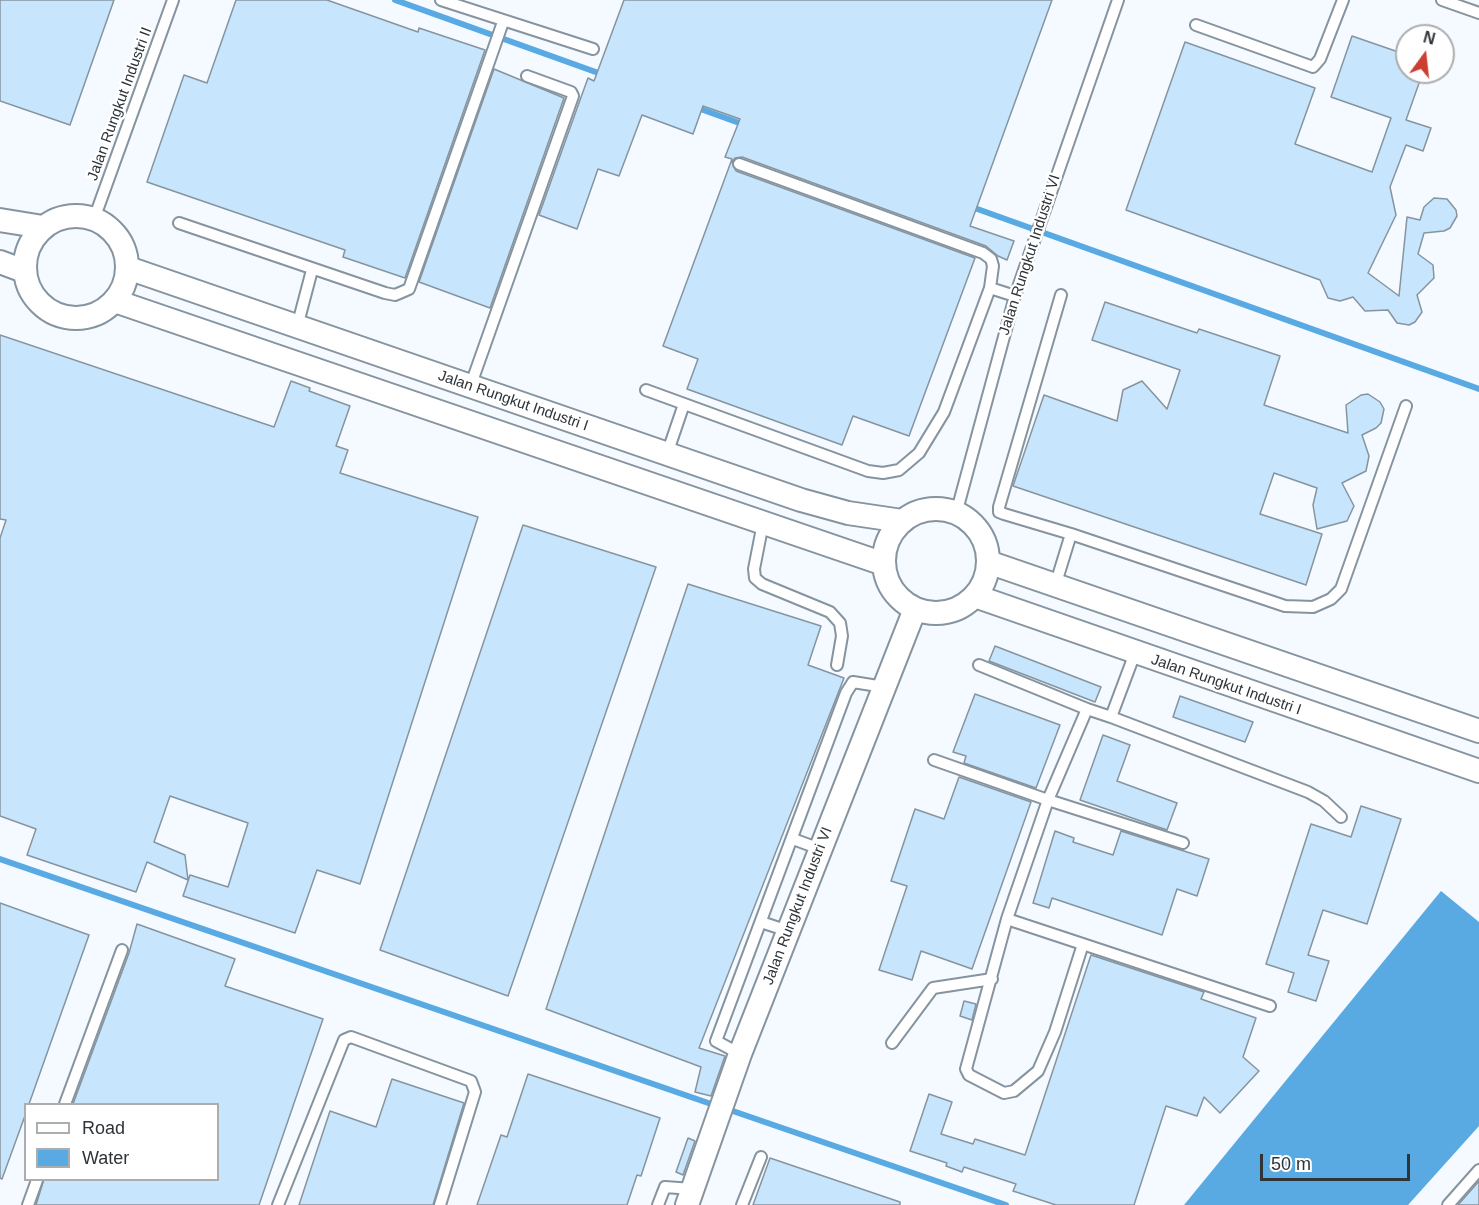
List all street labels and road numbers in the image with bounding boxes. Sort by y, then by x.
street label: Jalan Rungkut Industri II [84,25,156,183]
street label: Jalan Rungkut Industri VI [996,173,1064,337]
street label: Jalan Rungkut Industri I [436,367,590,435]
street label: Jalan Rungkut Industri I [1149,651,1303,719]
street label: Jalan Rungkut Industri VI [760,825,836,987]

